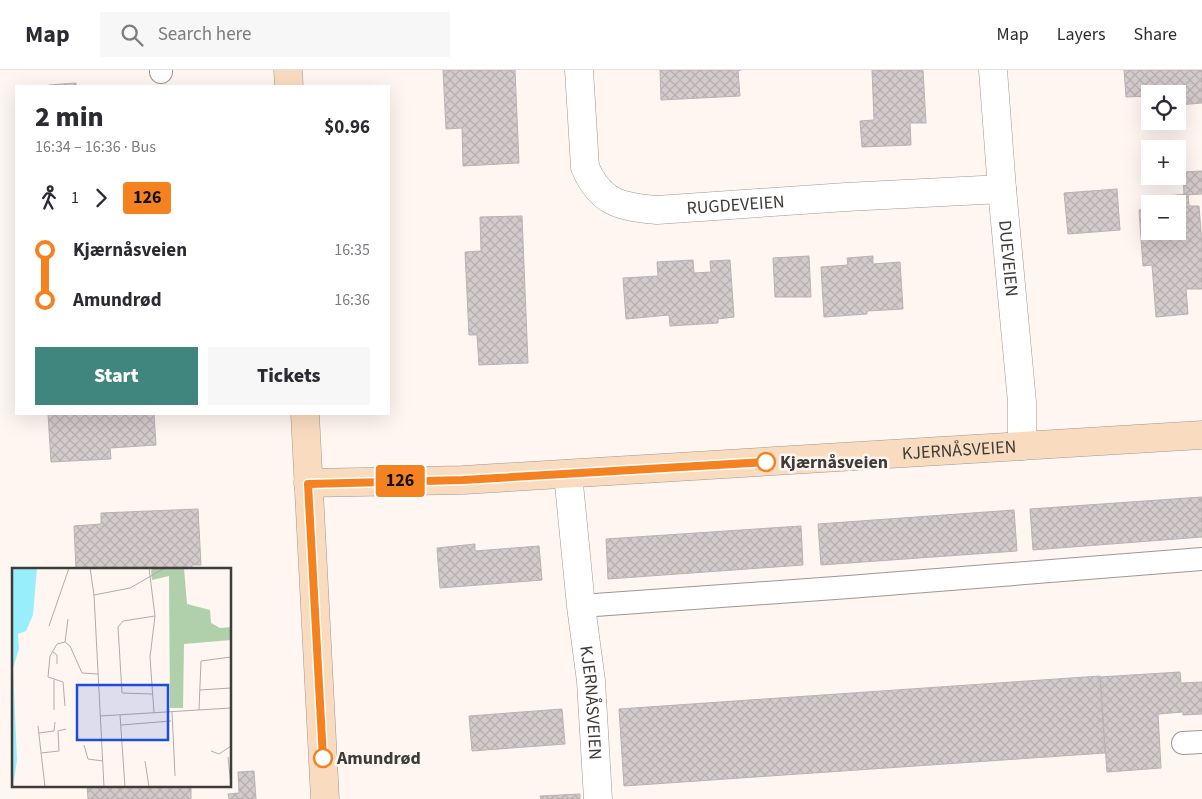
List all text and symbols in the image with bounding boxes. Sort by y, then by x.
search box [100,12,450,57]
text: Map [25,17,70,52]
icon: search [118,21,146,49]
text: Search here [158,21,251,48]
text: Map [997,22,1029,47]
text: Layers [1057,22,1106,47]
text: Share [1134,22,1177,47]
map controls [1141,85,1186,240]
button: locate [1141,85,1186,130]
text: 2 min [35,97,104,137]
text: $0.96 [324,114,370,141]
text: 16:34 – 16:36 · Bus [35,136,156,158]
button: + [1141,140,1186,185]
icon: walk [35,184,63,212]
icon: forward [87,184,115,212]
text: 126 [133,185,161,210]
text: 1 [71,187,79,209]
street label: RUGDEVEIEN [686,189,785,220]
button: − [1141,195,1186,240]
street label: DUEVEIEN [992,219,1025,298]
text: Kjærnåsveien [73,237,187,264]
text: 16:35 [334,239,370,261]
text: Amundrød [73,287,162,314]
text: 16:36 [334,289,370,311]
button: Start [35,347,198,405]
button: Tickets [208,347,370,405]
street label: KJERNÅSVEIEN [901,434,1017,466]
place label: Kjærnåsveien [780,450,888,475]
marker: Kjærnåsveien [756,452,776,472]
line badge: 126 [371,465,429,497]
text: 126 [386,468,414,493]
inset map [12,568,231,786]
street label: KJERNÅSVEIEN [574,644,608,761]
place label: Amundrød [336,746,421,771]
marker: Amundrød [313,748,333,768]

